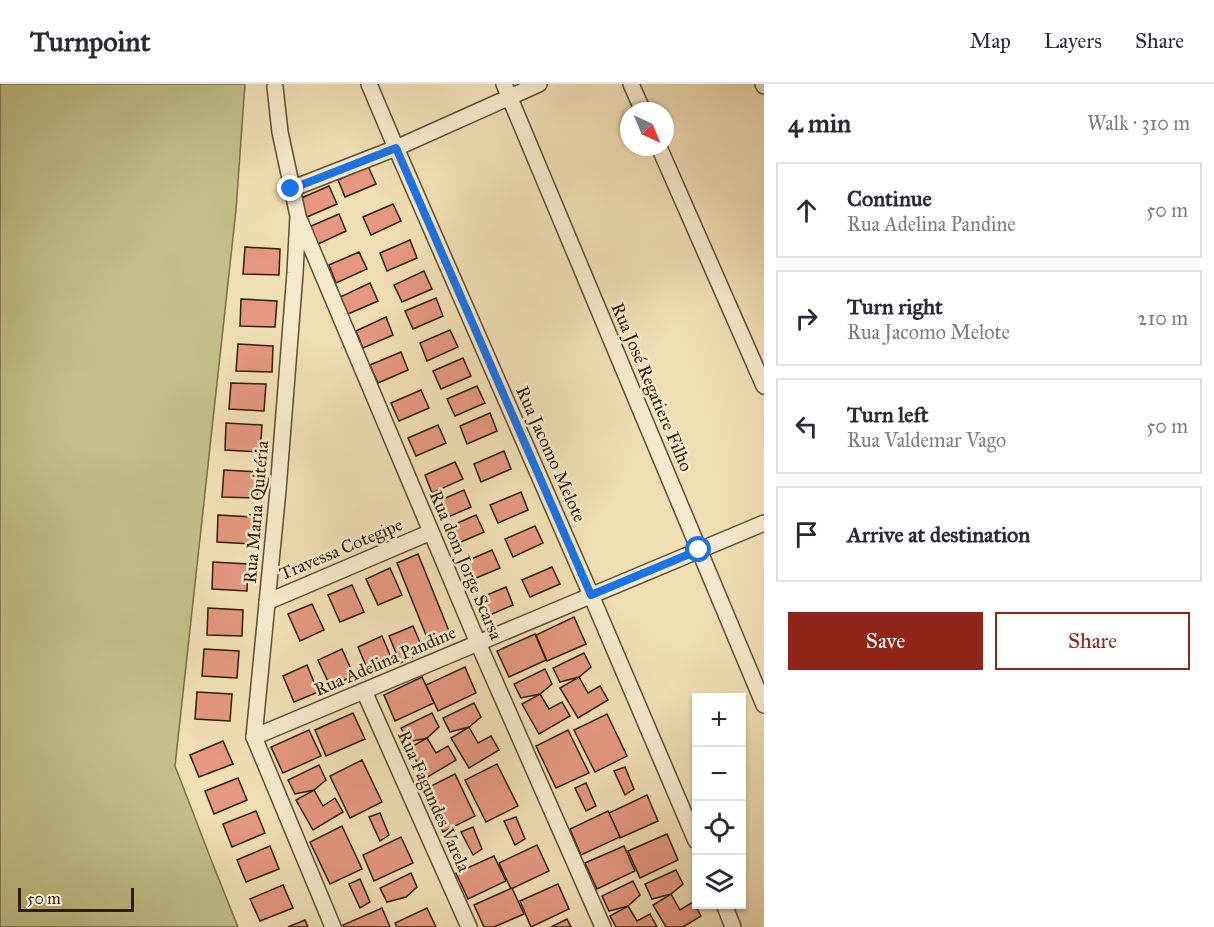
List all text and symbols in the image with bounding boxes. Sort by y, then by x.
text: Turnpoint [30,24,150,59]
text: Map [970,28,1011,54]
text: Layers [1044,28,1102,54]
text: Share [1135,28,1184,54]
north arrow [620,102,674,156]
text: 4 min [788,107,851,139]
text: Walk · 310 m [1087,111,1190,135]
route end [277,175,303,201]
text: Continue [847,185,932,212]
icon: ahead [790,194,823,227]
text: 50 m [1146,198,1188,222]
text: Rua Adelina Pandine [847,212,1016,236]
text: Turn right [847,293,943,320]
street label: Rua José Regatiere Filho [606,299,698,475]
icon: right [790,302,823,335]
text: 210 m [1138,306,1188,330]
text: Rua Jacomo Melote [847,320,1010,344]
street label: Rua Jacomo Melote [510,383,591,526]
text: Turn left [847,401,929,428]
icon: left [790,410,823,443]
text: 50 m [1146,414,1188,438]
text: Rua Valdemar Vago [847,428,1006,452]
street label: Rua Maria Quitéria [239,439,273,584]
street label: Rua dom Jorge Scarsa [424,487,507,644]
street label: Travessa Cotegipe [276,513,406,586]
icon: arrive [790,518,823,551]
text: Arrive at destination [847,521,1030,548]
route start [685,536,711,562]
button: Save [788,612,983,670]
button: Share [995,612,1190,670]
street label: Rua Adelina Pandine [311,621,459,701]
map controls [692,693,746,909]
button: + [692,693,746,747]
street label: Rua Fagundes Varela [392,727,475,876]
button: − [692,747,746,801]
button: locate [692,801,746,855]
button: layers [692,855,746,909]
scale bar [18,885,134,912]
text: 50 m [27,889,61,908]

